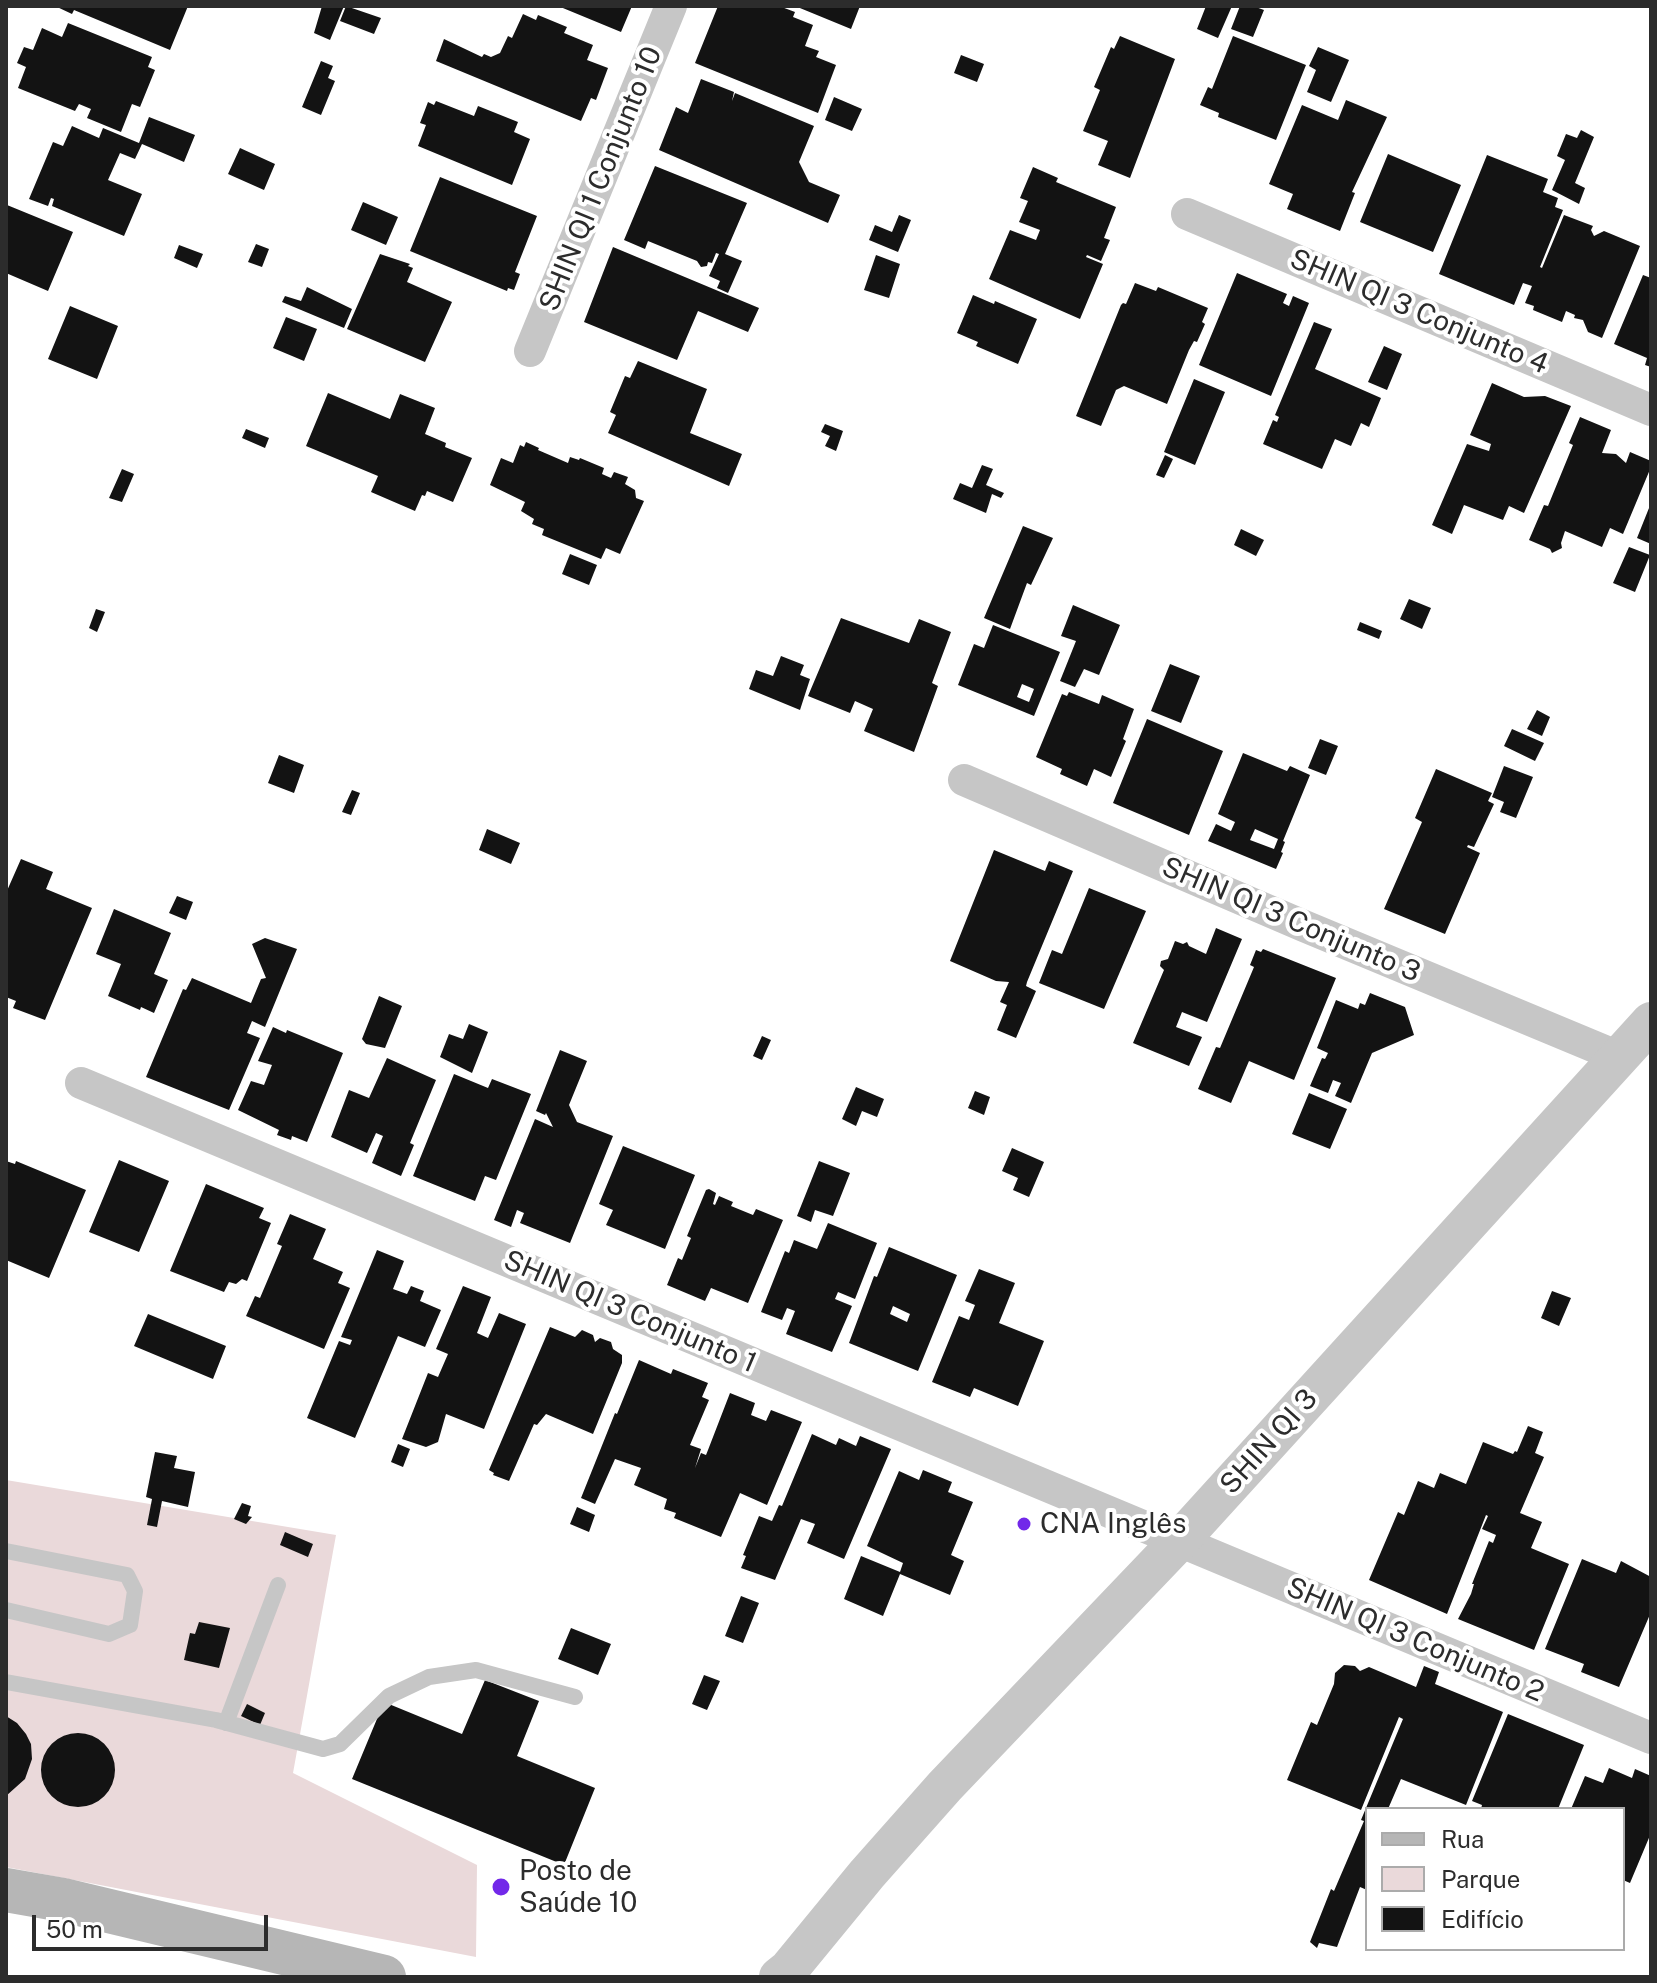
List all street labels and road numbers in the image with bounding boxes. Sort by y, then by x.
street label: SHIN QI 1 Conjunto 10 [533,42,669,316]
street label: SHIN QI 3 Conjunto 4 [1285,242,1553,382]
street label: SHIN QI 3 Conjunto 3 [1157,850,1425,990]
street label: SHIN QI 3 Conjunto 1 [499,1244,761,1380]
street label: SHIN QI 3 [1213,1383,1325,1501]
street label: SHIN QI 3 Conjunto 2 [1281,1571,1549,1709]

